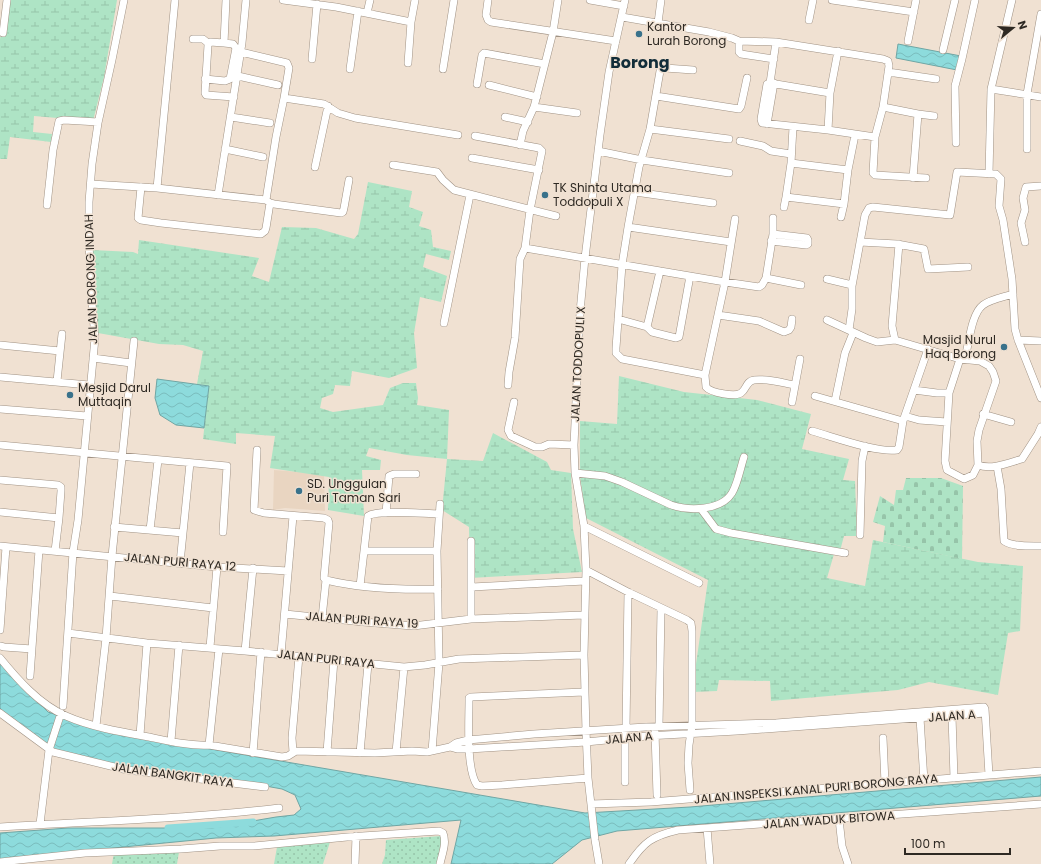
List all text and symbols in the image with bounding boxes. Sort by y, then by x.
north arrow [993,8,1033,48]
place label: Kantor Lurah Borong [647,18,726,49]
text: N [1014,18,1031,31]
marker: Kantor Lurah Borong [634,29,644,39]
district label: Borong [610,51,670,74]
place label: TK Shinta Utama Toddopuli X [553,179,652,210]
marker: TK Shinta Utama Toddopuli X [540,190,550,200]
street label: JALAN BORONG INDAH [80,214,101,344]
street label: JALAN TODDOPULI X [566,306,589,422]
place label: Masjid Nurul Haq Borong [923,331,996,362]
marker: Masjid Nurul Haq Borong [999,342,1009,352]
place label: Mesjid Darul Muttaqin [78,379,151,410]
marker: Mesjid Darul Muttaqin [65,390,75,400]
place label: SD. Unggulan Puri Taman Sari [307,475,401,506]
marker: SD. Unggulan Puri Taman Sari [294,486,304,496]
street label: JALAN PURI RAYA 12 [123,548,237,575]
street label: JALAN PURI RAYA 19 [305,607,419,632]
street label: JALAN PURI RAYA [276,645,376,672]
street label: JALAN A [928,705,976,726]
street label: JALAN A [605,727,653,748]
street label: JALAN BANGKIT RAYA [111,758,235,791]
street label: JALAN INSPEKSI KANAL PURI BORONG RAYA [693,769,939,808]
street label: JALAN WADUK BITOWA [762,806,895,833]
scale bar [905,830,1010,856]
text: 100 m [911,835,945,852]

